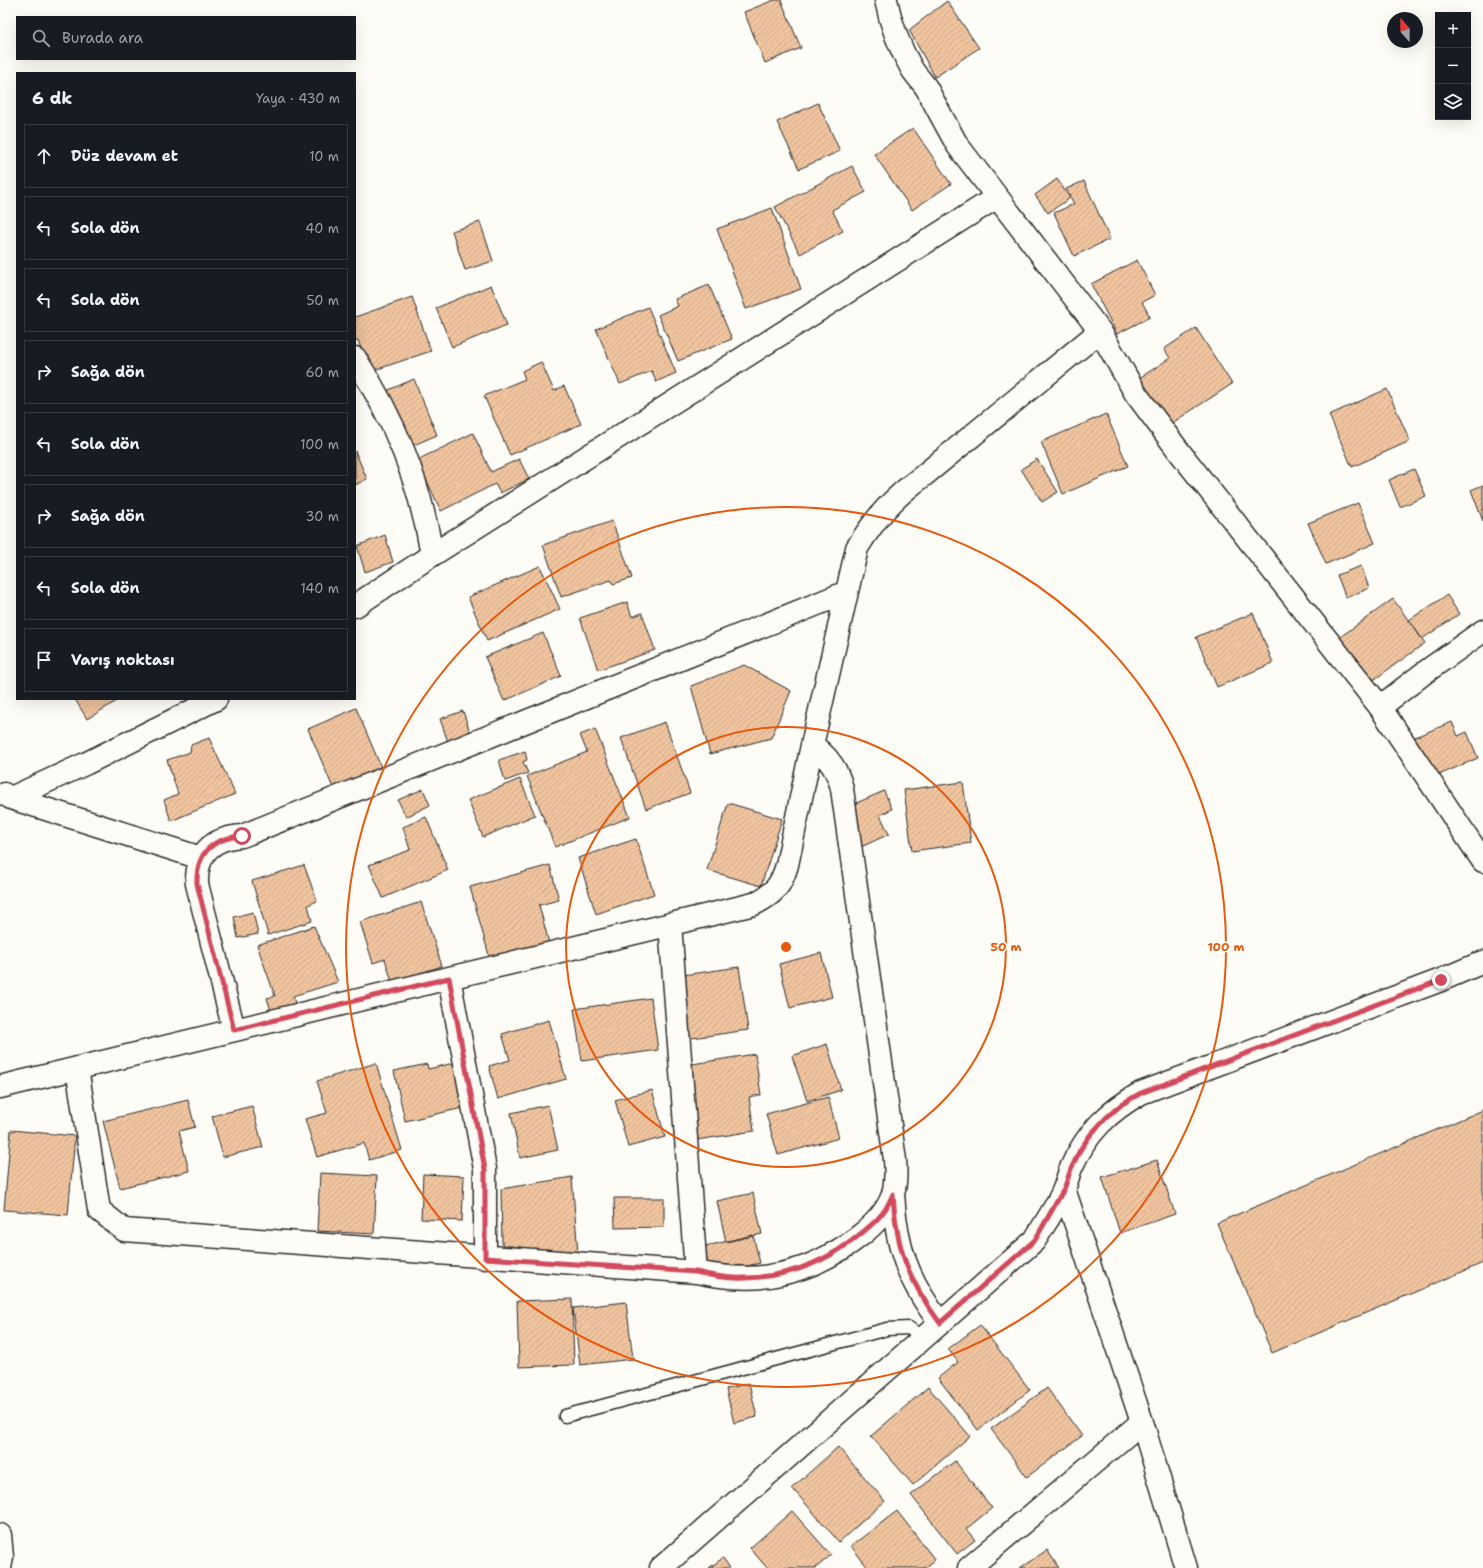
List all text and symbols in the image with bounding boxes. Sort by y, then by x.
north arrow [1387,12,1423,48]
map controls [1435,12,1471,120]
button: + [1435,12,1471,48]
search box [16,16,356,60]
icon: search [30,27,52,49]
text: Burada ara [62,28,143,48]
button: − [1435,48,1471,84]
button: layers [1435,84,1471,120]
text: 6 dk [32,87,72,109]
text: Yaya · 430 m [256,90,340,107]
icon: ahead [33,145,55,167]
text: Düz devam et [71,146,178,166]
text: 10 m [309,148,339,165]
icon: left [33,217,55,239]
text: Sola dön [71,218,140,238]
text: 40 m [305,220,339,237]
icon: left [33,289,55,311]
text: Sola dön [71,290,140,310]
text: 50 m [306,292,339,309]
icon: right [33,361,55,383]
text: Sağa dön [71,362,145,382]
text: 60 m [306,364,339,381]
icon: left [33,433,55,455]
text: Sola dön [71,434,140,454]
text: 100 m [300,436,339,453]
icon: right [33,505,55,527]
text: Sağa dön [71,506,145,526]
text: 30 m [305,508,339,525]
icon: left [33,577,55,599]
text: Sola dön [71,578,140,598]
text: 140 m [300,580,339,597]
icon: arrive [33,649,55,671]
text: Varış noktası [71,650,175,670]
route start [233,827,251,845]
text: 50 m [991,939,1022,955]
text: 100 m [1208,939,1245,955]
centre of rings [779,940,793,954]
route end [1432,971,1450,989]

